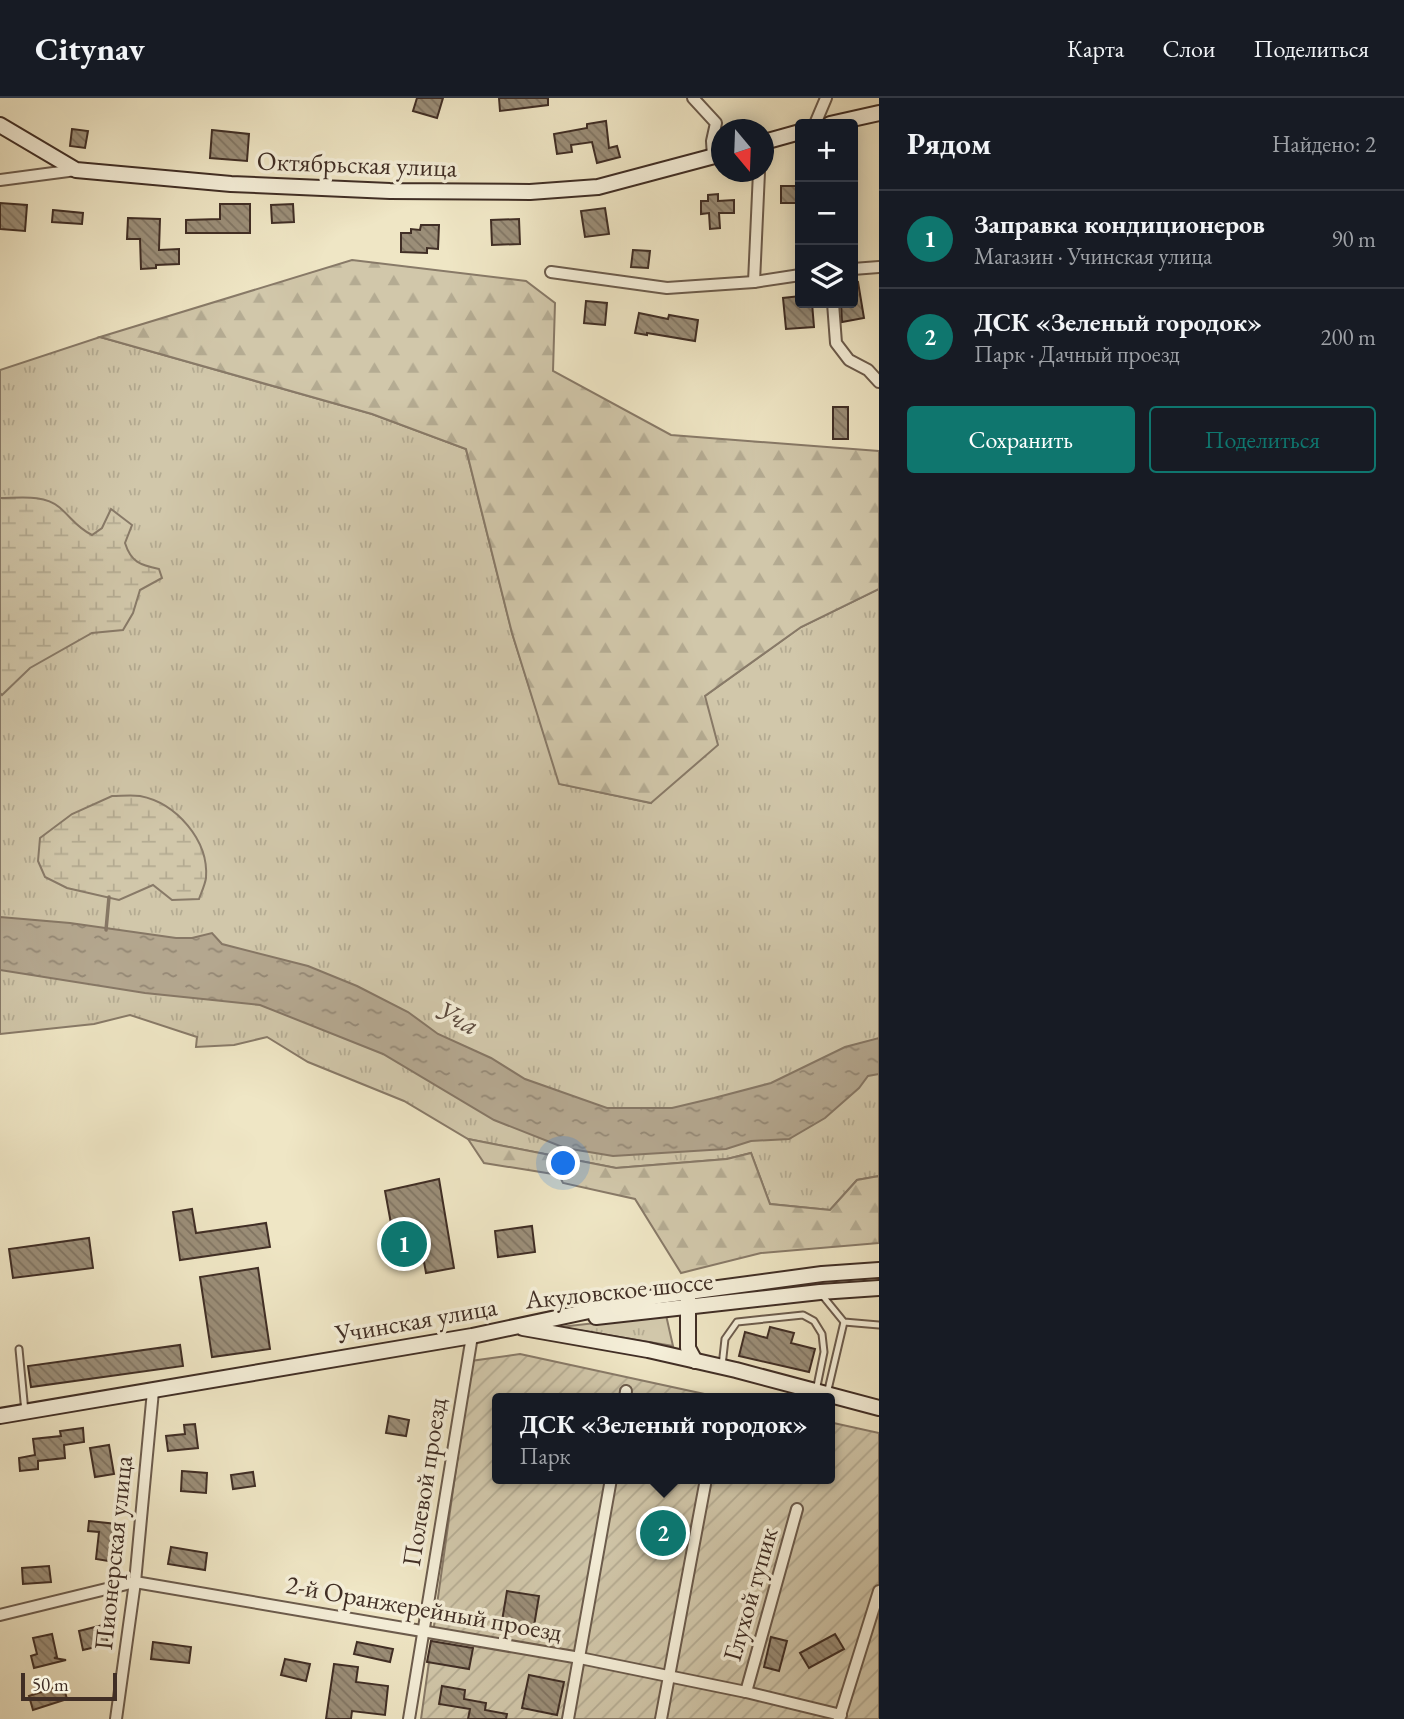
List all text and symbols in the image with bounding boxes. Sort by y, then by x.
text: Citynav [35,27,145,70]
text: Карта [1067,33,1124,64]
text: Слои [1162,33,1216,64]
text: Поделиться [1254,33,1369,64]
north arrow [711,119,774,182]
map controls [795,119,858,308]
button: + [795,119,858,182]
text: Рядом [907,124,991,163]
text: Найдено: 2 [1272,129,1376,159]
street label: Октябрьская улица [256,144,458,185]
button: − [795,182,858,245]
text: Заправка кондиционеров [974,207,1265,241]
text: 1 [924,224,936,254]
text: 90 m [1331,224,1376,254]
text: Магазин · Учинская улица [974,241,1212,271]
button: layers [795,245,858,308]
text: ДСК «Зеленый городок» [974,305,1262,339]
text: 2 [924,322,936,352]
text: 200 m [1320,322,1376,352]
text: Парк · Дачный проезд [974,339,1180,369]
button: Сохранить [907,406,1135,473]
button: Поделиться [1149,406,1376,473]
water label: Уча [431,991,485,1043]
your location [546,1146,580,1180]
pin: 1 [381,1218,427,1270]
street label: Акуловское шоссе [522,1263,715,1317]
street label: Учинская улица [331,1289,500,1351]
popup [492,1393,835,1484]
street label: Полевой проезд [394,1395,454,1569]
text: ДСК «Зеленый городок» [519,1407,808,1441]
text: Парк [519,1441,571,1471]
street label: Пионерская улица [86,1453,140,1652]
pin: 2 [640,1507,686,1559]
street label: Глухой тупик [715,1523,785,1665]
street label: 2-й Оранжерейный проезд [283,1567,565,1649]
scale bar [21,1670,117,1702]
text: 50 m [32,1672,69,1697]

